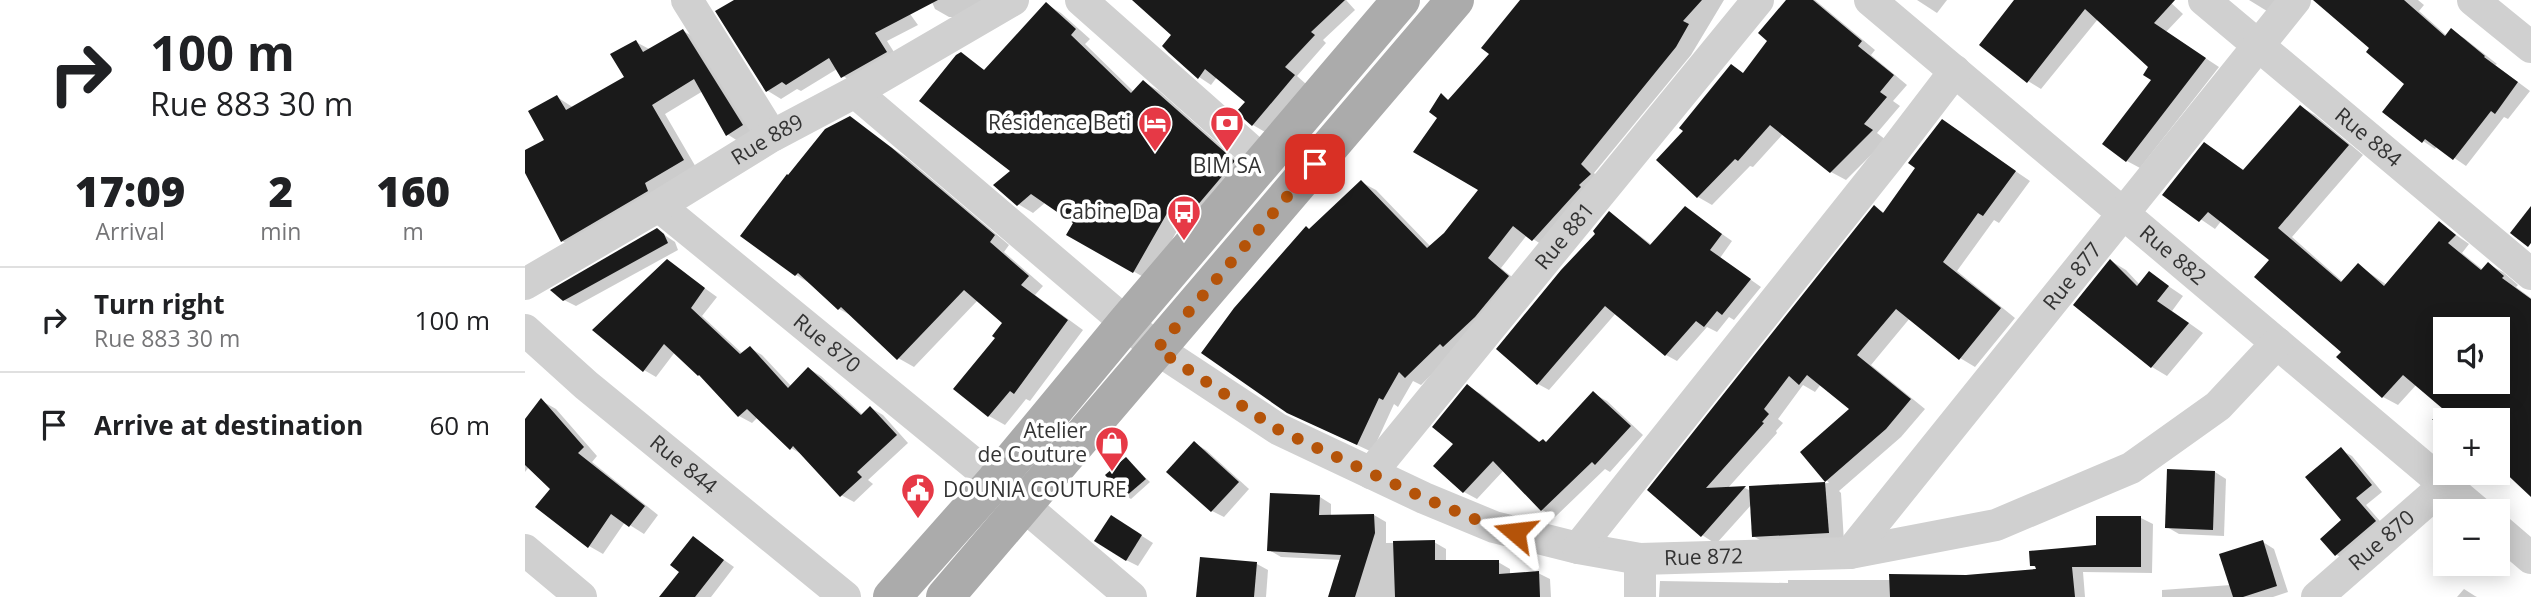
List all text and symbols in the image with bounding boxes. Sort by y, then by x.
text: 100 m [150,19,295,85]
icon: right [35,28,126,119]
text: Rue 883 30 m [150,82,353,125]
street label: Rue 884 [2329,101,2408,173]
hotel icon: Résidence Beti [1136,104,1174,153]
bank icon: BIM SA [1208,104,1246,153]
street label: Rue 889 [725,107,808,171]
place label: Résidence Beti [988,108,1131,136]
pin [1285,134,1345,194]
icon: arrive [1296,145,1334,183]
place label: BIM SA [1193,151,1262,179]
text: 17:09 [75,162,185,219]
text: 2 [269,162,293,219]
text: 160 [376,162,450,219]
bus stop icon: Cabine Da [1165,193,1203,242]
street label: Rue 881 [1528,196,1600,275]
place label: Cabine Da [1059,197,1159,225]
text: Arrival [96,215,165,247]
text: min [260,215,301,247]
text: m [403,215,424,247]
street label: Rue 882 [2134,218,2213,291]
street label: Rue 877 [2036,236,2108,315]
text: Turn right [94,286,225,322]
icon: right [35,301,73,339]
text: 100 m [415,302,490,338]
street label: Rue 870 [788,307,867,379]
map controls [2433,317,2510,576]
button: sound [2433,317,2510,394]
text: Rue 883 30 m [94,322,240,354]
icon: arrive [35,406,73,444]
text: Arrive at destination [94,407,363,443]
text: 60 m [429,407,490,443]
button: + [2433,408,2510,485]
place label: Atelier de Couture [977,416,1087,468]
shop icon: Atelier de Couture [1093,424,1131,473]
street label: Rue 844 [645,428,724,500]
public building icon: DOUNIA COUTURE [899,471,937,520]
place label: DOUNIA COUTURE [943,475,1127,503]
position arrow [1478,495,1552,569]
button: − [2433,499,2510,576]
street label: Rue 870 [2342,503,2420,576]
street label: Rue 872 [1664,541,1744,571]

